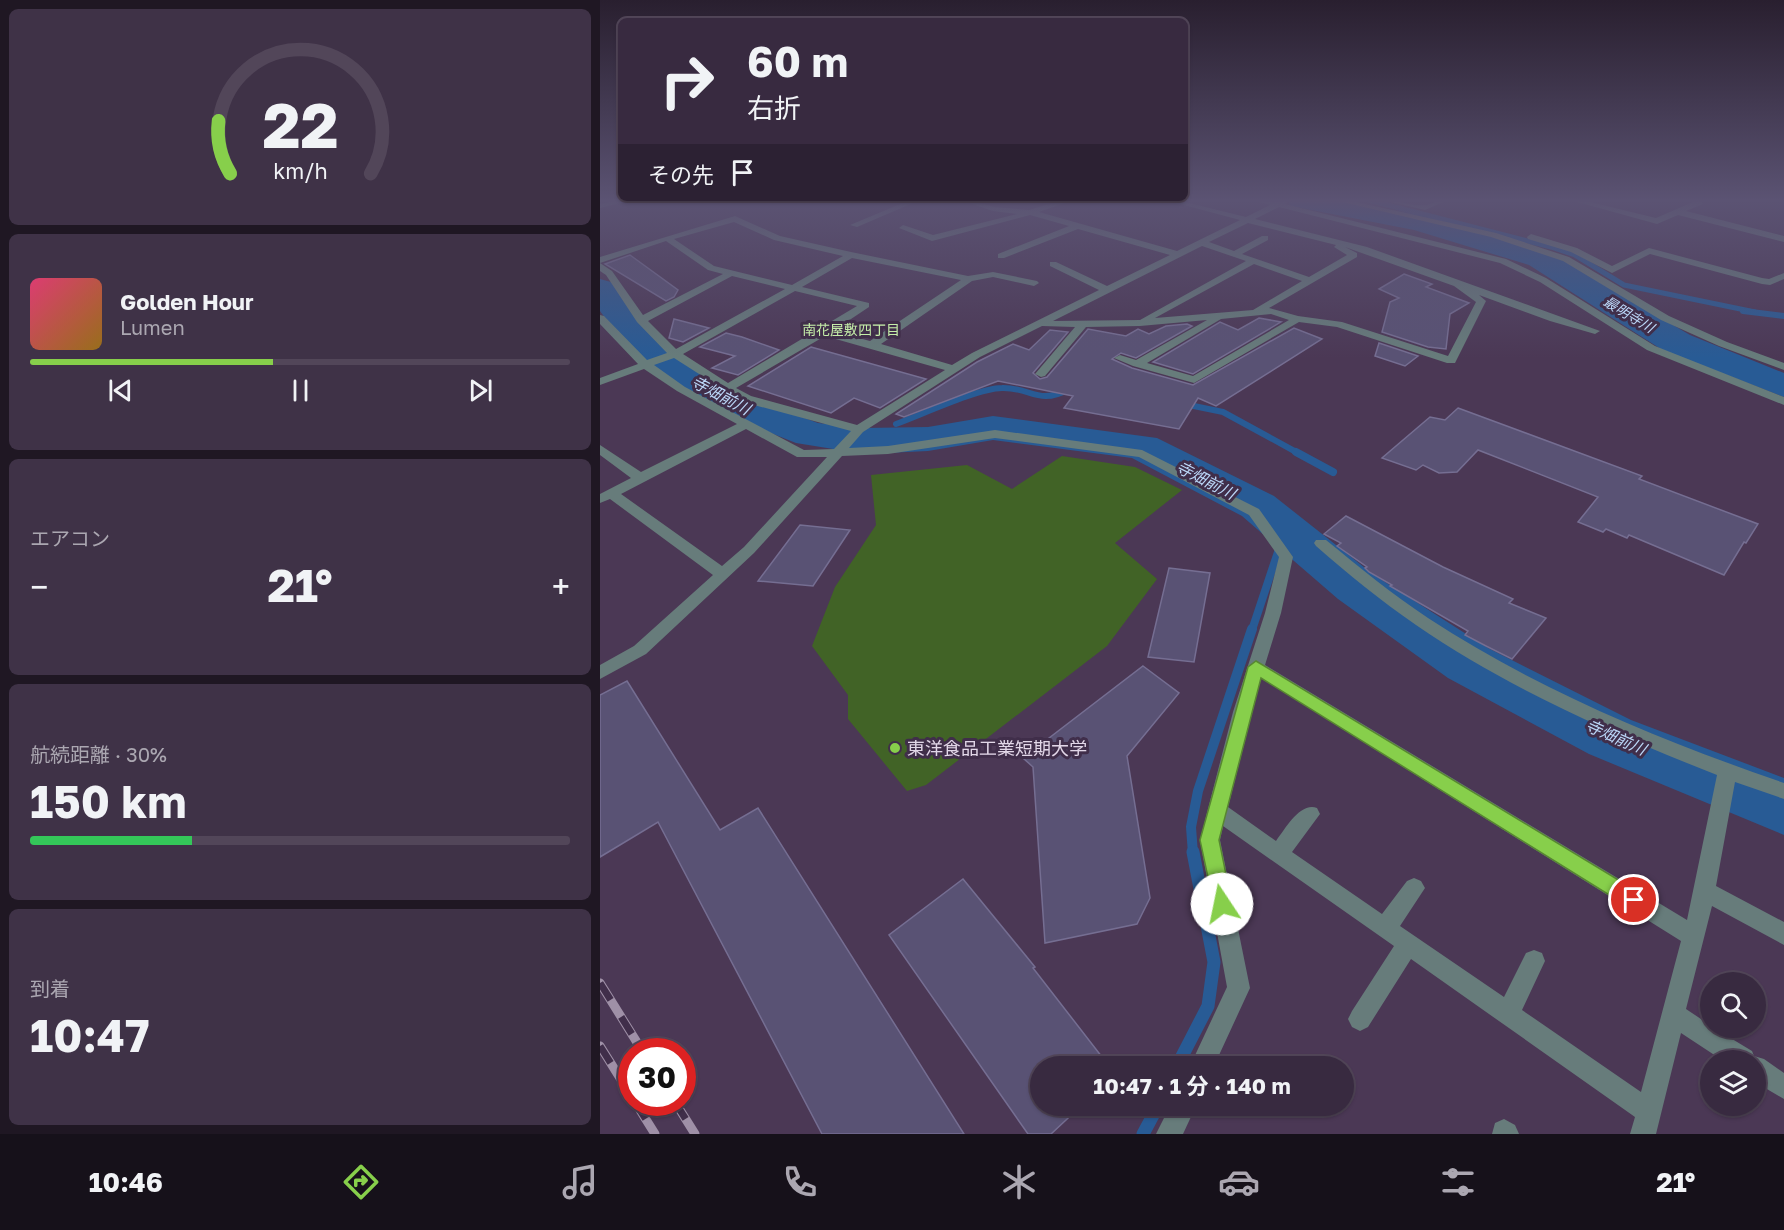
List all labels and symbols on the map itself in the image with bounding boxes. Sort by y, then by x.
water label: 最明寺川 [1601,292,1659,337]
district label: 南花屋敷四丁目 [802,321,900,338]
water label: 寺畑前川 [688,371,756,420]
water label: 寺畑前川 [1173,457,1241,504]
water label: 寺畑前川 [1583,715,1651,760]
place label: 東洋食品工業短期大学 [907,737,1087,759]
marker: 東洋食品工業短期大学 [888,741,902,755]
position arrow [1190,872,1254,936]
pin [1608,874,1659,925]
speed limit sign: 30 [618,1038,696,1116]

